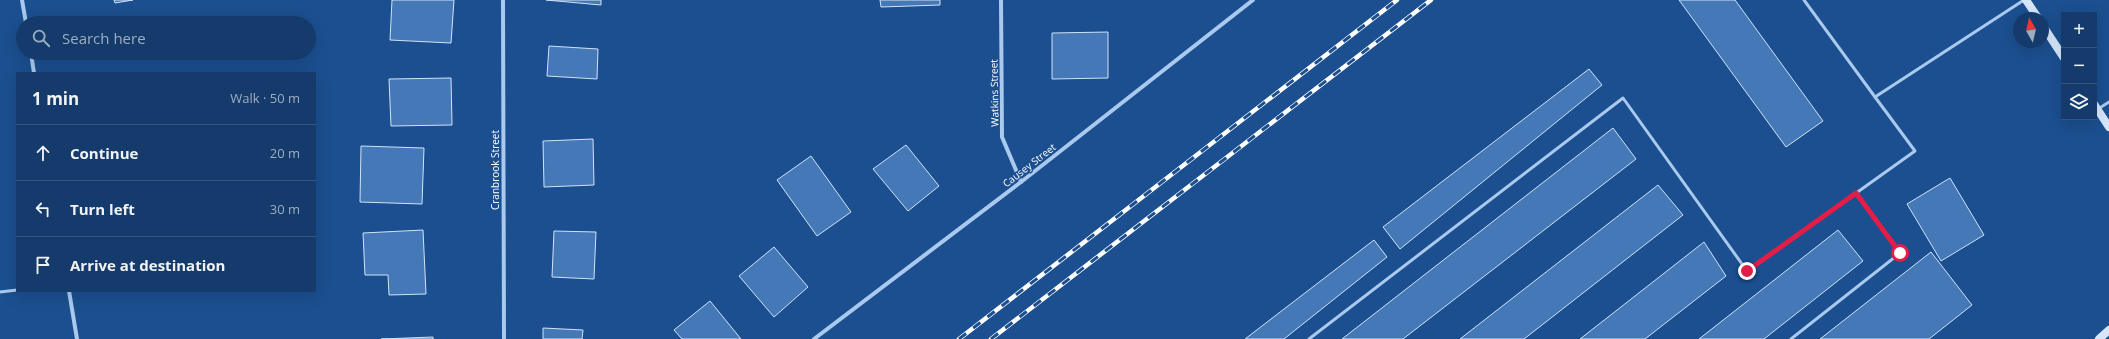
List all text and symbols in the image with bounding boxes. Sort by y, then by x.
north arrow [2013,12,2049,48]
map controls [2061,12,2097,120]
button: + [2061,12,2097,48]
search box [16,16,316,60]
icon: search [30,27,52,49]
text: Search here [62,28,146,48]
button: − [2061,48,2097,84]
street label: Watkins Street [986,59,1002,127]
button: layers [2061,84,2097,120]
text: 1 min [32,87,79,110]
text: Walk · 50 m [230,89,300,107]
street label: Cranbrook Street [488,130,502,210]
street label: Causey Street [1000,140,1059,190]
icon: ahead [32,142,54,164]
text: Continue [70,143,138,163]
text: 20 m [270,144,300,162]
icon: left [32,198,54,220]
text: Turn left [70,199,135,219]
text: 30 m [270,200,300,218]
route start [1891,244,1909,262]
icon: arrive [32,254,54,276]
text: Arrive at destination [70,255,225,275]
route end [1738,262,1756,280]

